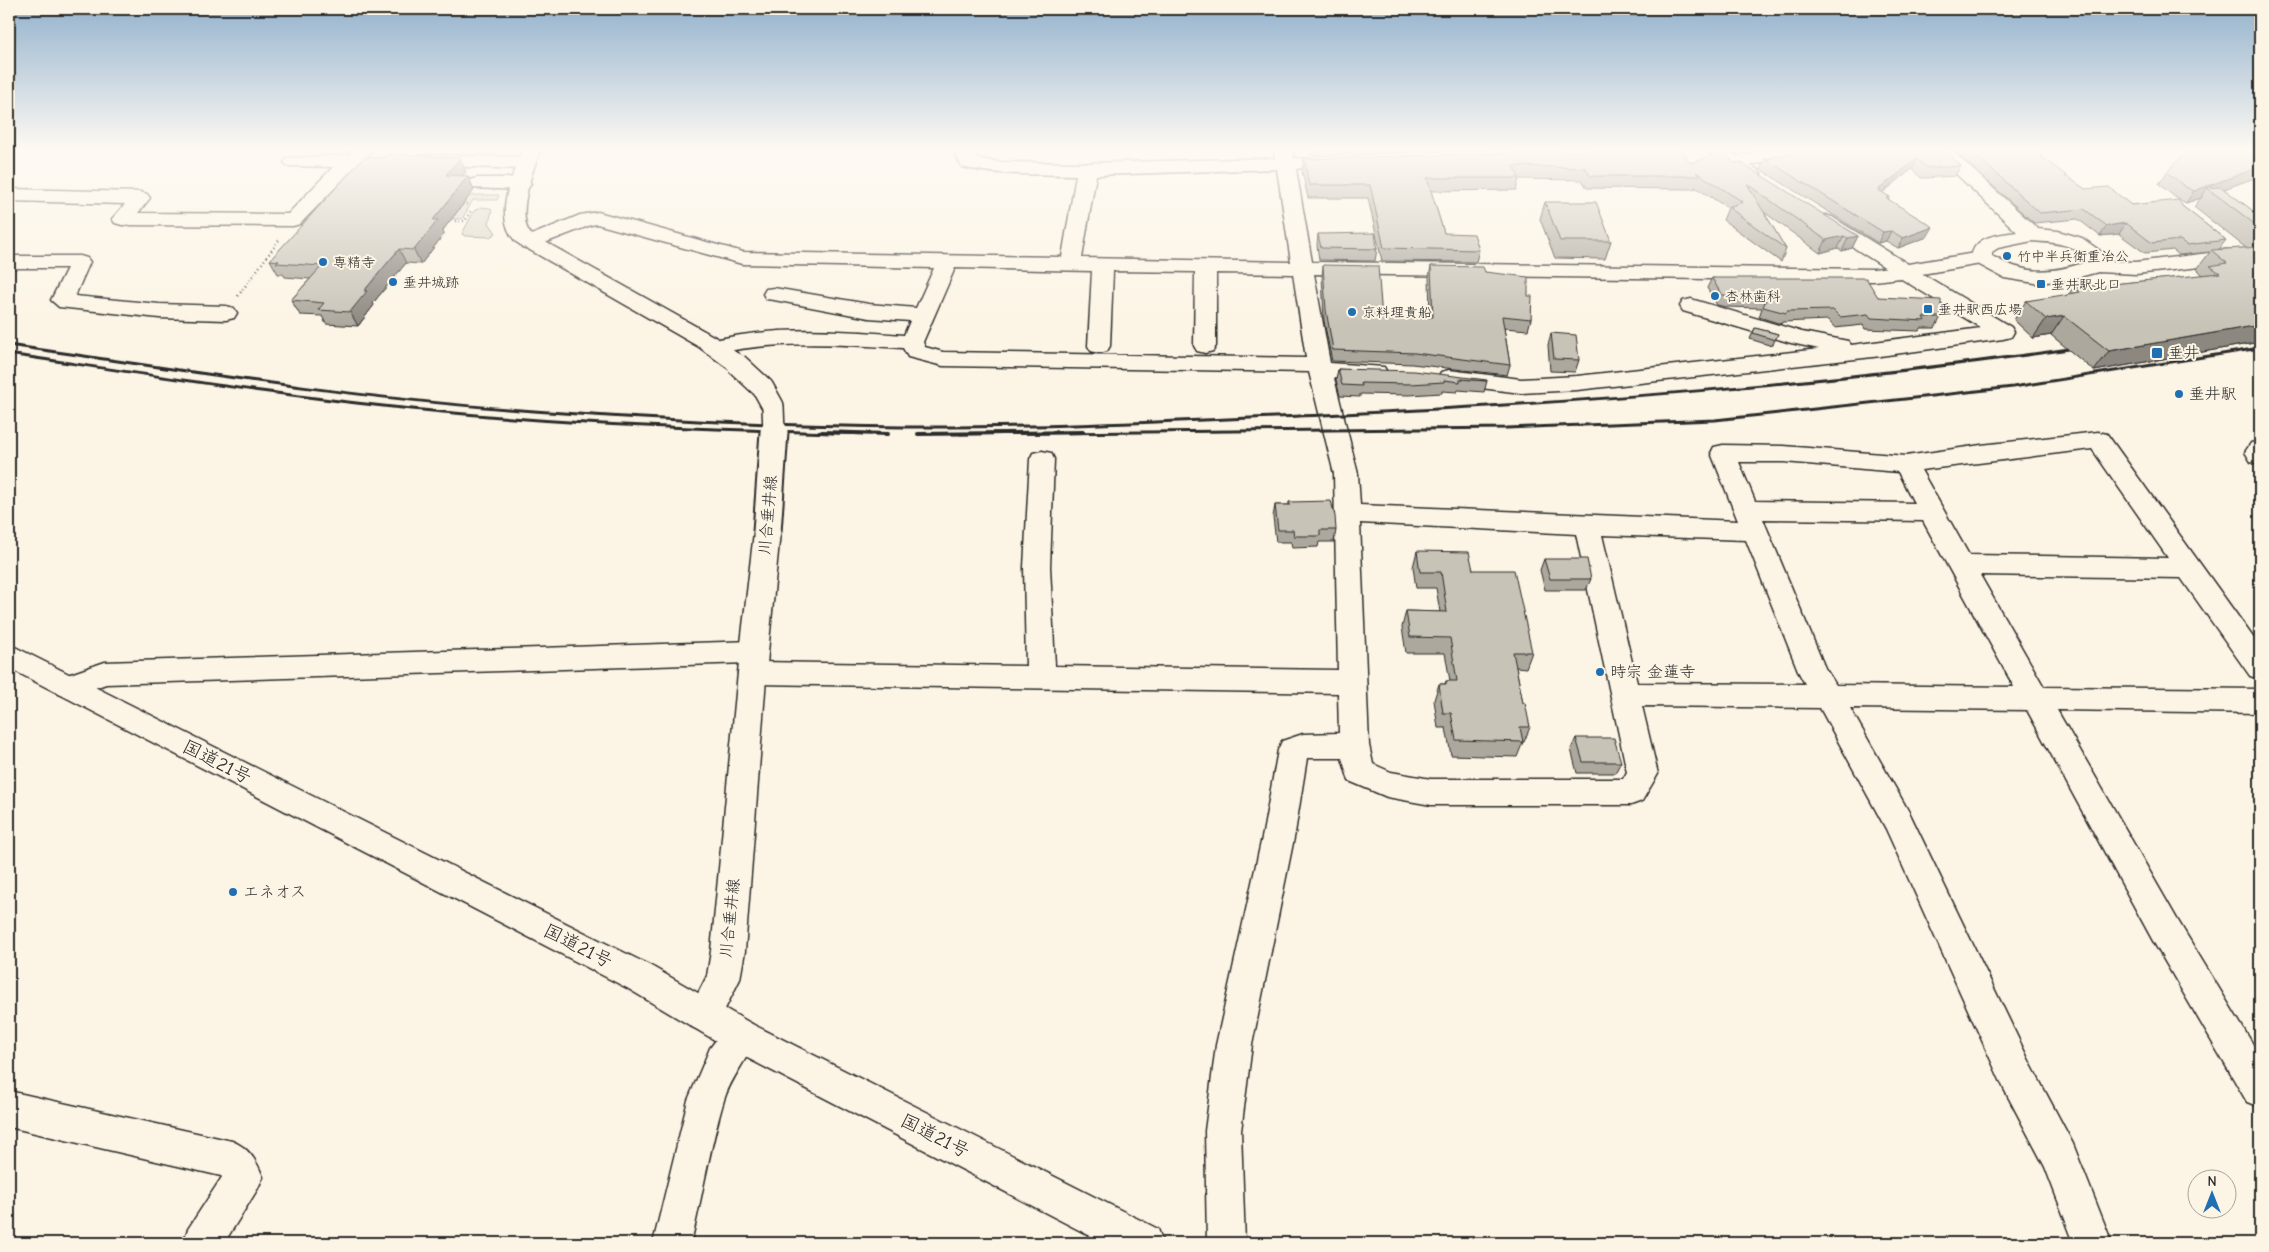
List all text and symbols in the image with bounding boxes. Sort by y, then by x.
place label: 竹中半兵衛重治公 [2017,248,2129,265]
marker: 竹中半兵衛重治公 [2001,250,2013,262]
place label: 専精寺 [333,254,375,271]
marker: 専精寺 [317,256,329,268]
place label: 垂井城跡 [403,274,459,291]
marker: 垂井城跡 [387,276,399,288]
place label: 垂井駅北口 [2051,276,2121,293]
marker: 垂井駅北口 [2035,278,2047,290]
place label: 杏林歯科 [1725,288,1781,305]
marker: 杏林歯科 [1709,290,1721,302]
place label: 垂井駅西広場 [1938,301,2022,318]
marker: 垂井駅西広場 [1922,303,1934,315]
place label: 京料理貴船 [1362,304,1432,321]
marker: 京料理貴船 [1346,306,1358,318]
place label: 垂井 [2168,344,2200,362]
marker: 垂井 [2150,346,2164,360]
place label: 垂井駅 [2189,385,2237,403]
marker: 垂井駅 [2173,388,2185,400]
street label: 川合垂井線 [756,474,780,556]
place label: 時宗 金蓮寺 [1610,663,1695,681]
marker: 時宗 金蓮寺 [1594,666,1606,678]
street label: 国道21号 [179,735,255,789]
street label: 川合垂井線 [717,877,743,959]
place label: エネオス [243,883,306,901]
marker: エネオス [227,886,239,898]
street label: 国道21号 [540,919,616,973]
street label: 国道21号 [897,1109,973,1163]
north arrow [2186,1170,2236,1220]
text: N [2207,1173,2217,1190]

